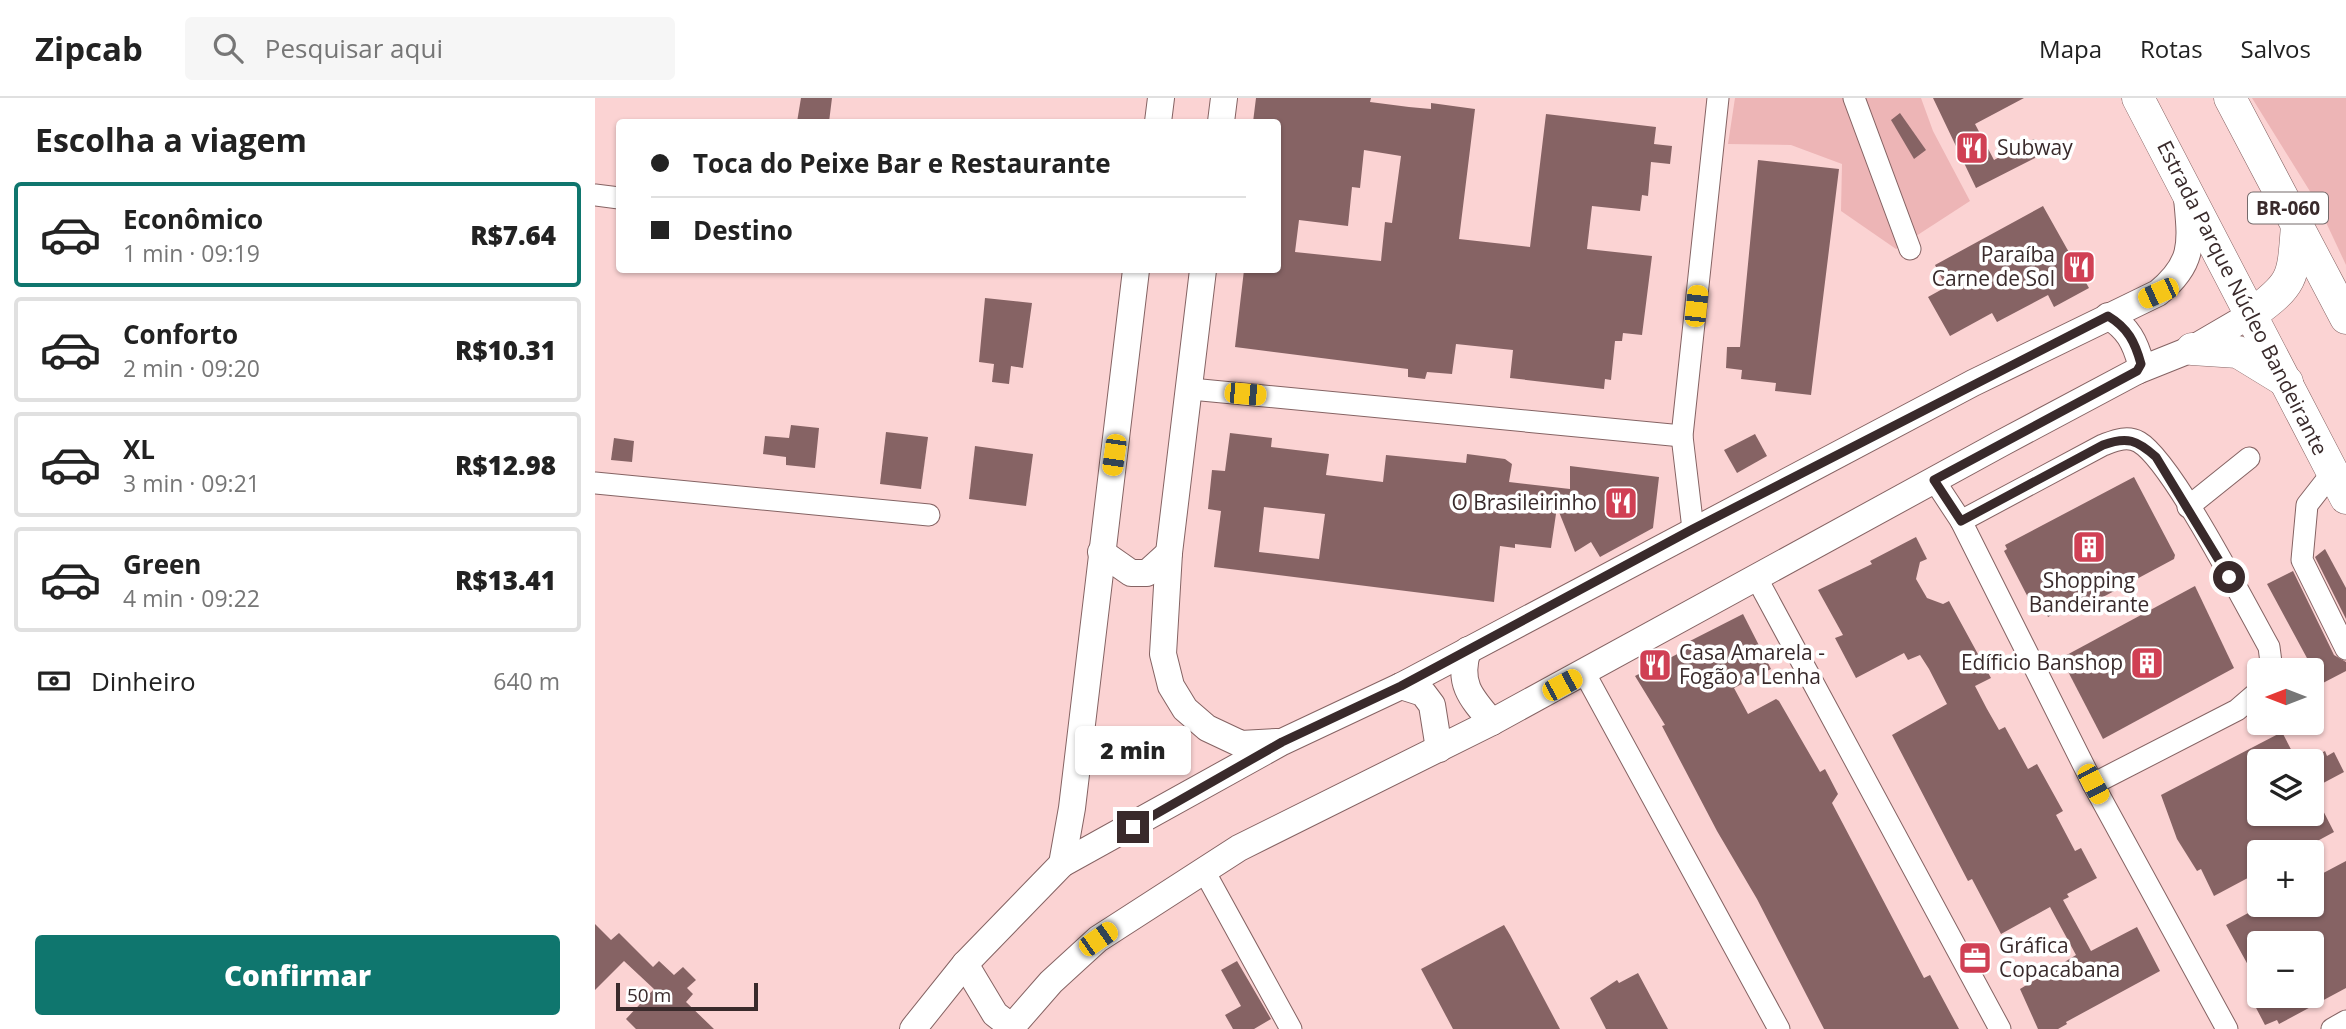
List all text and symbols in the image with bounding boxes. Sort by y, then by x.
search box [185,17,675,80]
text: Zipcab [35,26,143,71]
icon: search [209,29,247,67]
text: Pesquisar aqui [265,30,443,66]
text: Mapa [2039,32,2102,65]
text: Rotas [2140,32,2203,65]
text: Salvos [2241,32,2311,65]
text: Escolha a viagem [35,118,307,161]
restaurant icon: Subway [1953,129,1991,167]
place label: Subway [1997,133,2073,161]
street label: Estrada Parque Núcleo Bandeirante [2151,135,2335,460]
text: Toca do Peixe Bar e Restaurante [693,145,1111,181]
road number: BR-060 [2248,192,2328,223]
text: Econômico [123,201,263,237]
icon: car [39,203,102,266]
text: Destino [693,212,793,248]
text: R$7.64 [470,217,556,253]
text: 1 min · 09:19 [123,237,260,269]
place label: Paraíba Carne de Sol [1932,240,2055,292]
restaurant icon: Paraíba Carne de Sol [2060,248,2098,286]
car [2135,275,2182,311]
car [1684,284,1709,328]
text: Conforto [123,316,238,352]
icon: car [39,318,102,381]
text: R$10.31 [455,332,556,368]
text: 2 min · 09:20 [123,352,260,384]
car [1224,382,1267,406]
text: XL [123,431,155,467]
icon: car [39,433,102,496]
car [1101,433,1128,477]
text: R$12.98 [455,447,556,483]
text: 3 min · 09:21 [123,467,260,499]
restaurant icon: O Brasileirinho [1602,484,1640,522]
place label: O Brasileirinho [1451,488,1597,516]
building icon: Shopping Bandeirante [2070,528,2108,566]
text: Green [123,546,201,582]
icon: car [39,548,102,611]
route start [2213,561,2245,593]
text: R$13.41 [455,562,556,598]
place label: Shopping Bandeirante [2029,566,2149,618]
text: 4 min · 09:22 [123,582,260,614]
place label: Casa Amarela - Fogão a Lenha [1679,638,1825,690]
building icon: Edíficio Banshop [2128,644,2166,682]
restaurant icon: Casa Amarela - Fogão a Lenha [1636,646,1674,684]
place label: Edíficio Banshop [1961,648,2123,676]
north arrow [2247,658,2324,735]
map controls [2247,658,2324,1008]
icon: cash [35,662,73,700]
text: Dinheiro [91,663,196,699]
text: 640 m [493,665,560,697]
car [1539,666,1586,704]
callout: 2 min [1075,726,1191,774]
text: 2 min [1100,734,1166,766]
button: layers [2247,749,2324,826]
car [2074,761,2113,807]
route end [1117,811,1149,843]
button: + [2247,840,2324,917]
car [1075,918,1122,960]
place label: Gráfica Copacabana [1999,931,2120,983]
button: − [2247,931,2324,1008]
button: Confirmar [35,935,560,1015]
office icon: Gráfica Copacabana [1956,939,1994,977]
scale bar [616,980,758,1012]
text: 50 m [627,982,671,1008]

